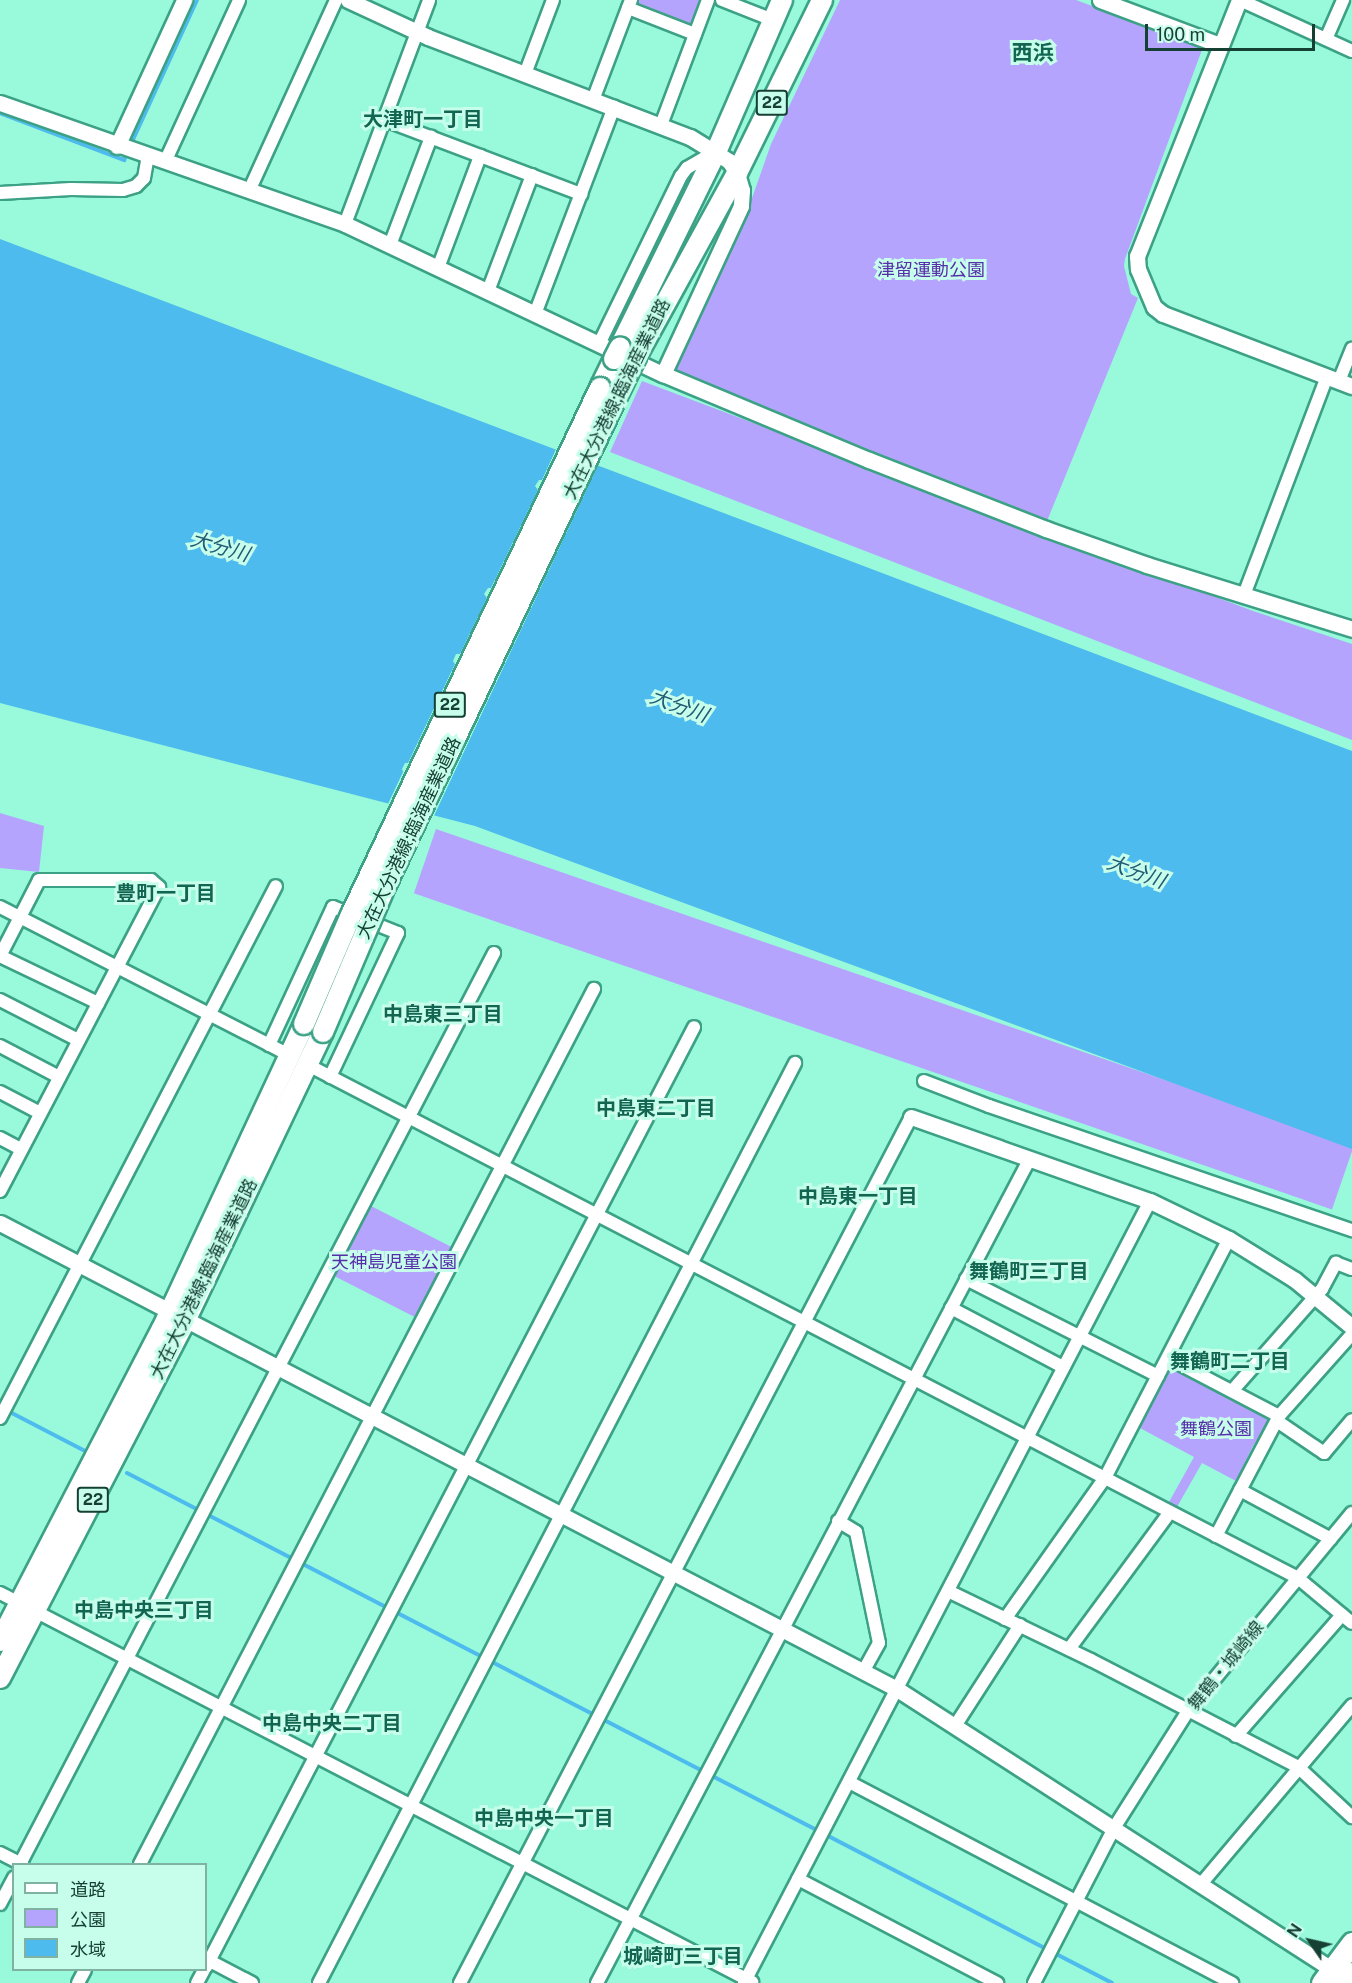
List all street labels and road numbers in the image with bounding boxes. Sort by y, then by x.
road number: 22 [756,90,788,116]
street label: 大在大分港線;臨海産業道路 [559,295,675,503]
road number: 22 [434,692,466,718]
street label: 大在大分港線;臨海産業道路 [353,734,465,942]
street label: 大在大分港線;臨海産業道路 [146,1175,262,1383]
road number: 22 [76,1487,110,1513]
street label: 舞鶴・城崎線 [1184,1617,1268,1715]

